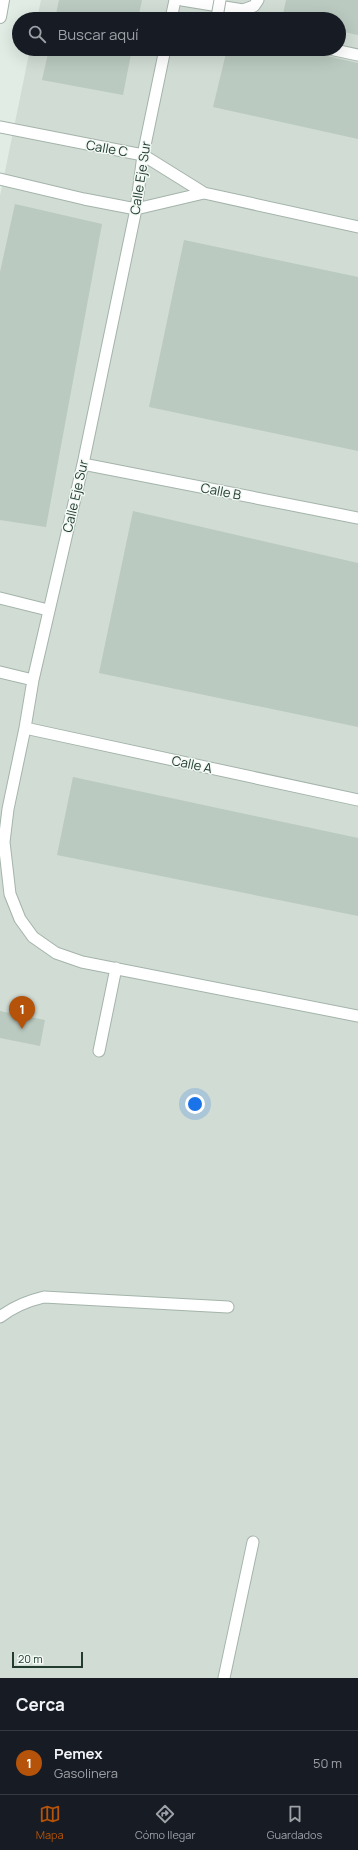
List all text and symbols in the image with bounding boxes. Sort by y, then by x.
search box [12,12,346,56]
icon: search [26,23,48,45]
text: Buscar aquí [58,24,139,45]
street label: Calle C [85,135,129,161]
street label: Calle Eje Sur [125,140,155,216]
street label: Calle Eje Sur [58,458,92,534]
street label: Calle B [199,478,243,504]
street label: Calle A [170,751,214,777]
pin: 1 [9,996,35,1029]
your location [185,1094,205,1114]
scale bar [12,1650,83,1669]
text: 20 m [18,1651,43,1666]
text: Cerca [16,1693,65,1716]
text: Pemex [54,1743,103,1764]
text: 1 [26,1754,32,1772]
text: 50 m [313,1754,342,1772]
text: Gasolinera [54,1764,118,1782]
tab: Mapa [36,1803,64,1842]
tab: Cómo llegar [135,1803,195,1842]
tab: Guardados [267,1803,322,1842]

